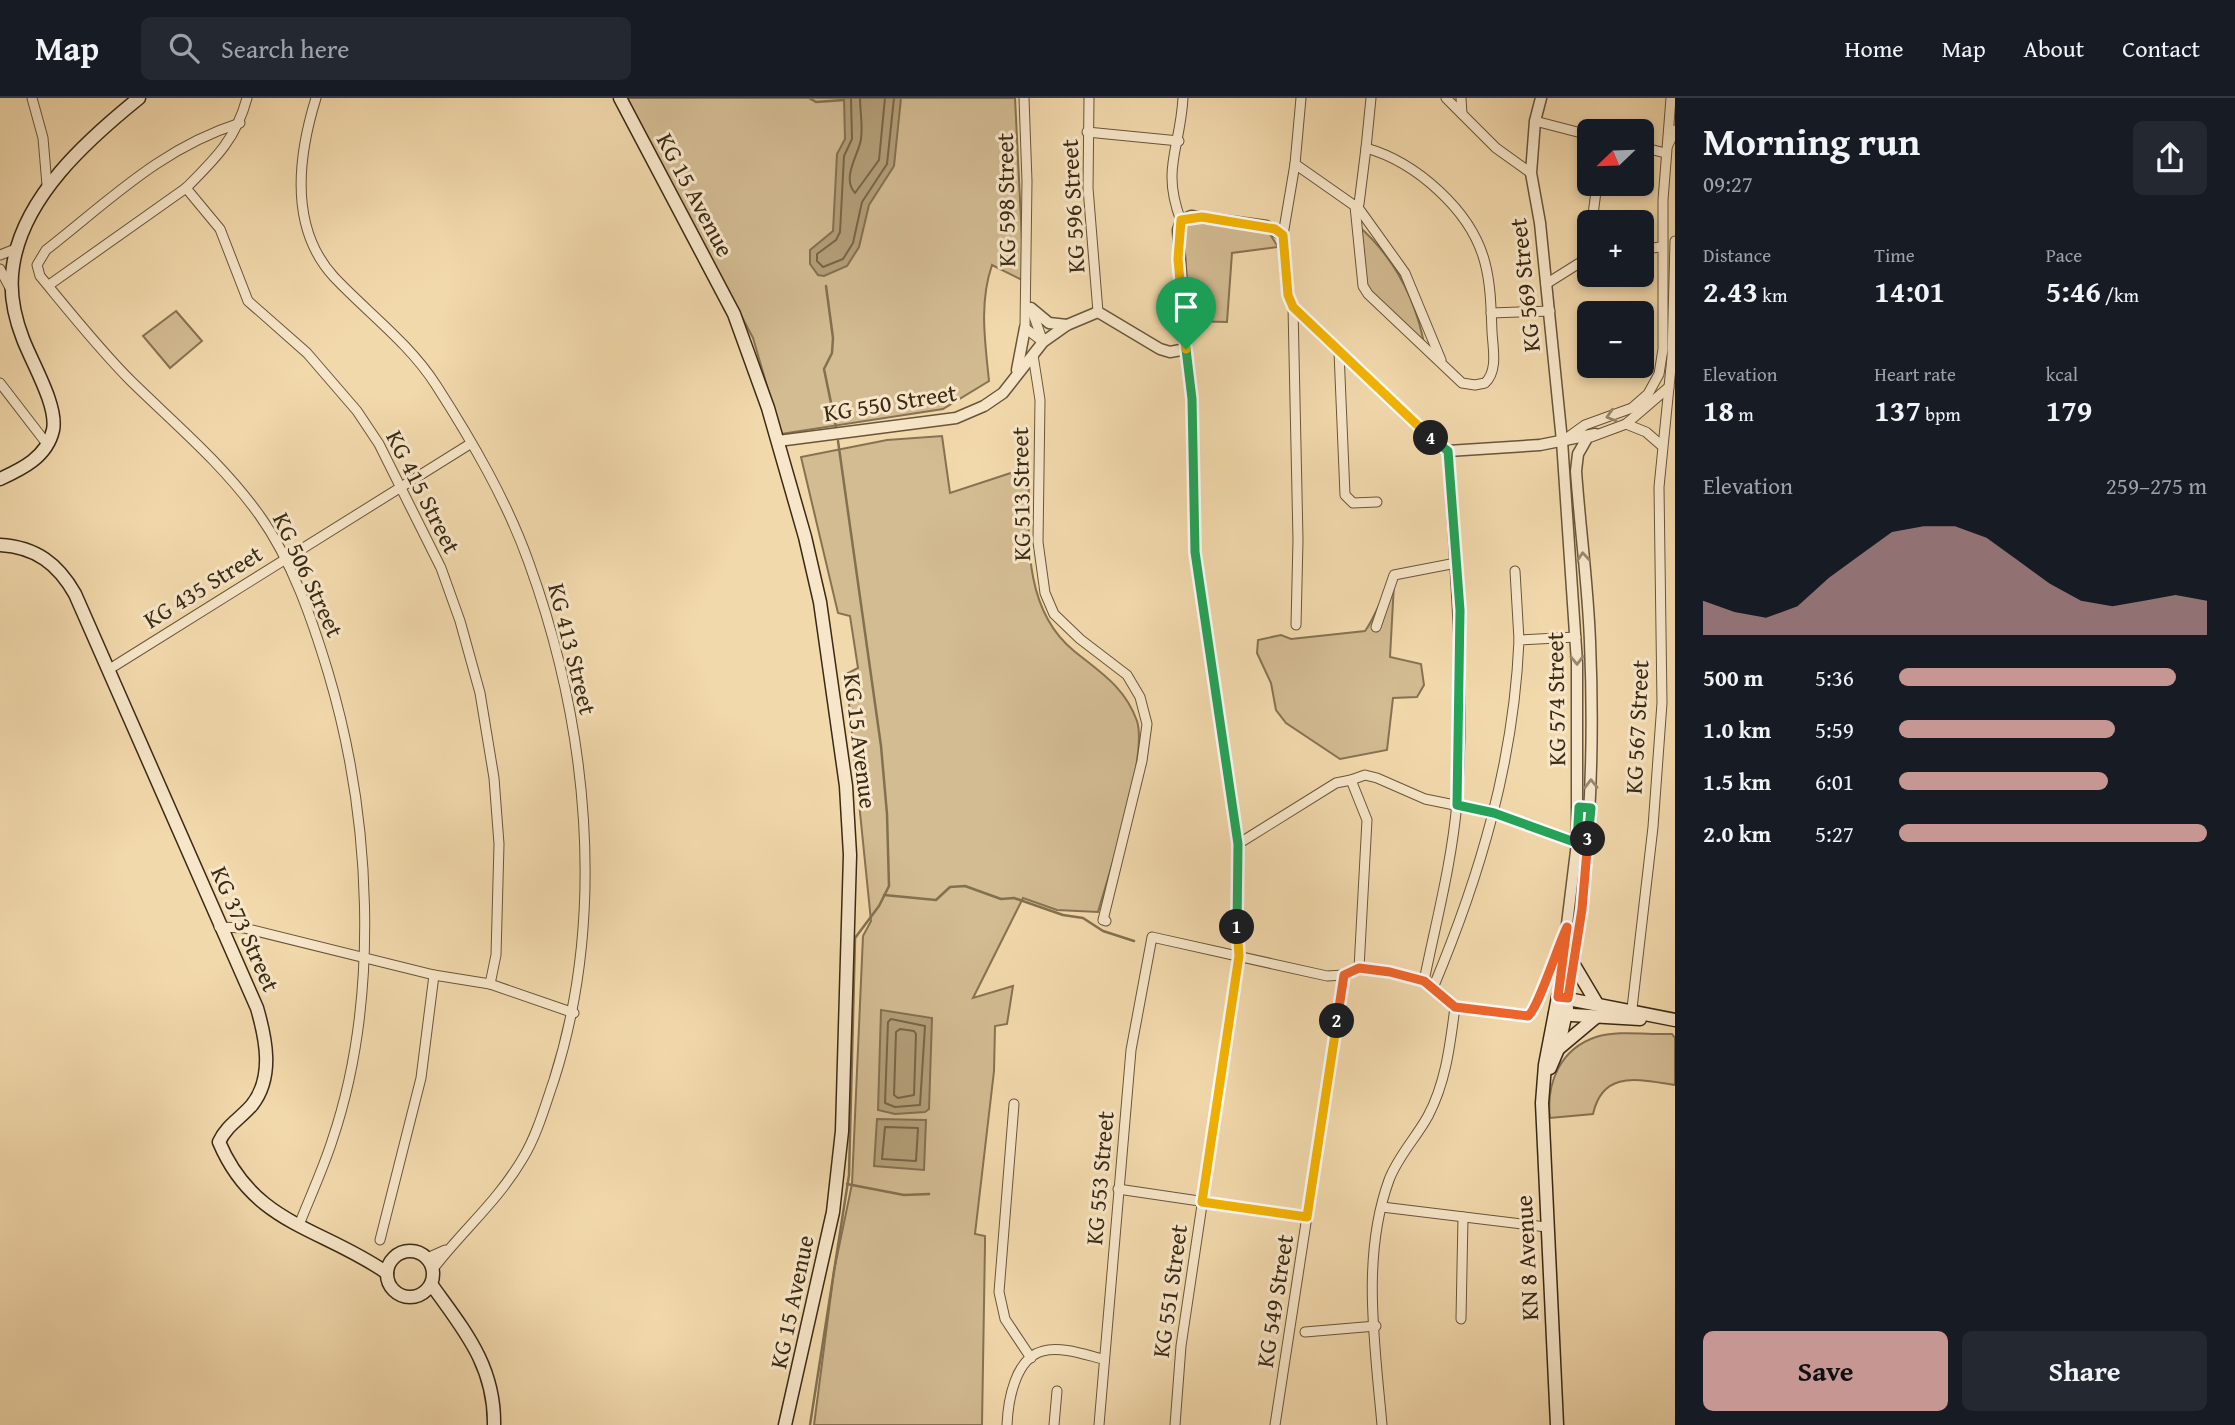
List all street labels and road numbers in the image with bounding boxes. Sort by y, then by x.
street label: KG 15 Avenue [648,127,743,263]
street label: KG 598 Street [987,132,1024,267]
street label: KG 596 Street [1051,138,1093,274]
street label: KG 569 Street [1500,216,1549,354]
street label: KG 550 Street [821,375,960,430]
street label: KG 415 Street [377,424,470,560]
street label: KG 513 Street [1002,426,1039,561]
street label: KG 506 Street [264,507,353,644]
street label: KG 435 Street [137,536,269,637]
street label: KG 413 Street [539,579,606,719]
street label: KG 574 Street [1537,631,1574,766]
street label: KG 567 Street [1616,658,1658,795]
street label: KG 15 Avenue [835,671,886,810]
street label: KG 373 Street [202,860,289,998]
street label: KG 553 Street [1076,1109,1123,1246]
street label: KN 8 Avenue [1506,1194,1547,1322]
street label: KG 551 Street [1143,1221,1196,1360]
street label: KG 549 Street [1247,1231,1302,1370]
street label: KG 15 Avenue [760,1232,823,1372]

